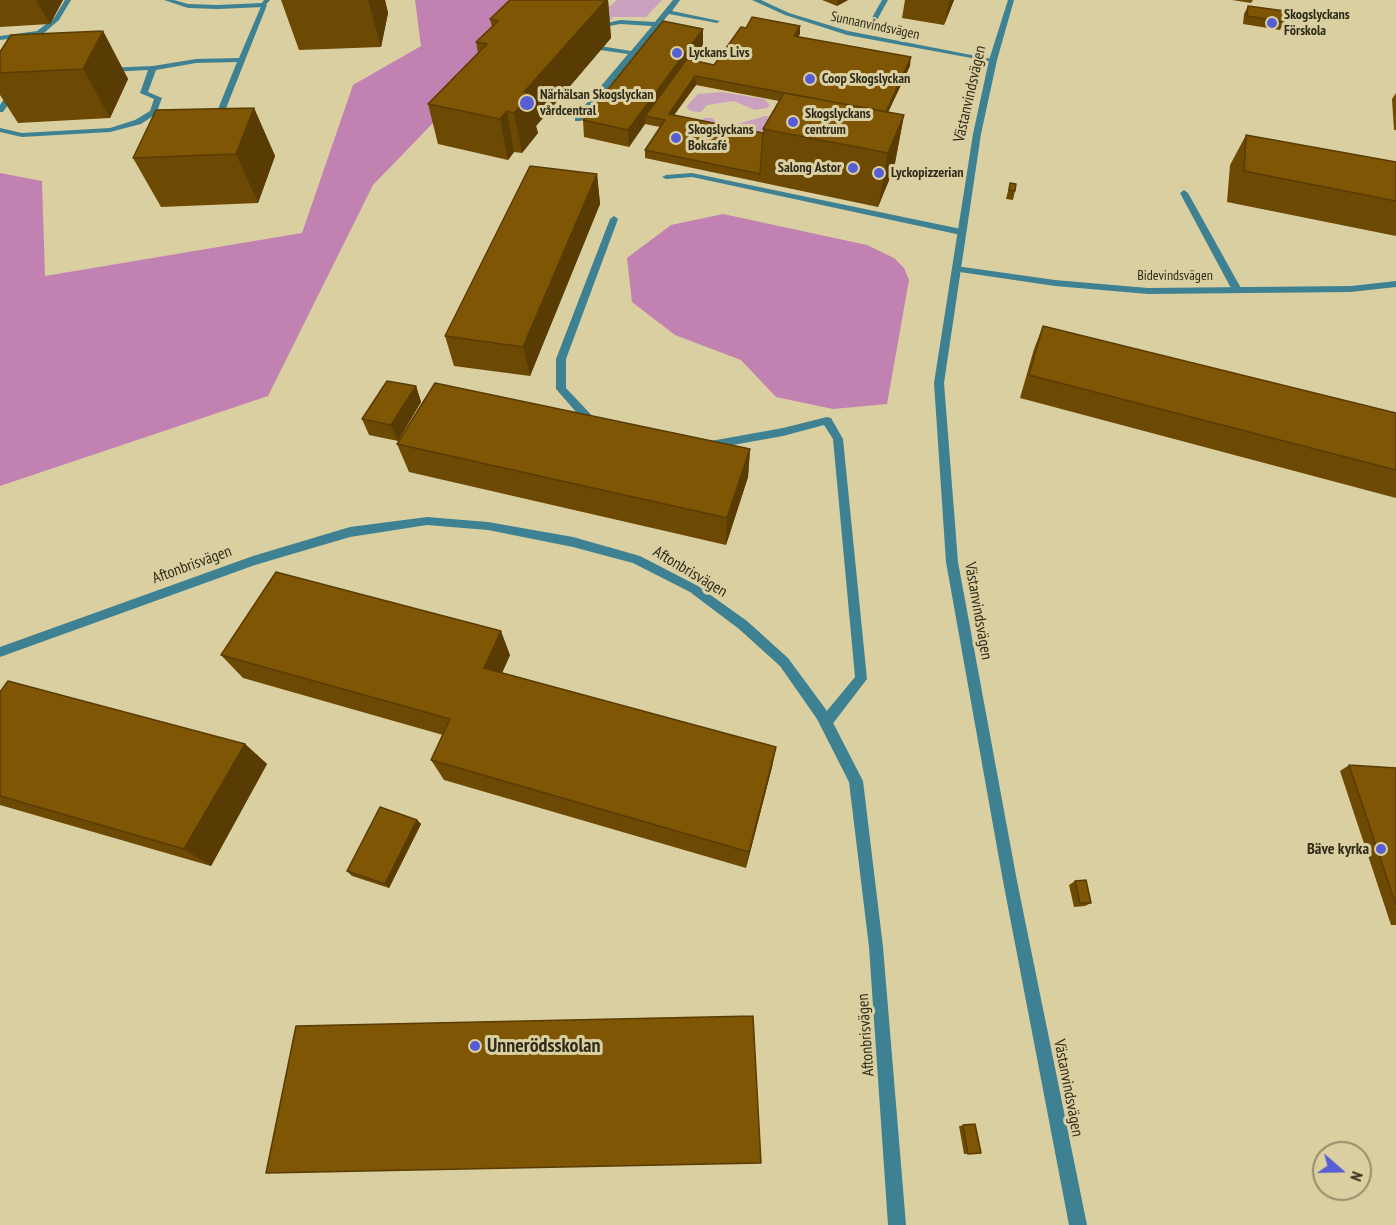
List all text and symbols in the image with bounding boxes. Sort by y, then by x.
place label: Skogslyckans Förskola [1284,7,1350,40]
street label: Sunnanvindsvägen [829,8,921,44]
marker: Skogslyckans Förskola [1265,16,1279,30]
street label: Västanvindsvägen [950,44,990,144]
place label: Lyckans Livs [689,45,750,61]
marker: Lyckans Livs [670,46,684,60]
place label: Coop Skogslyckan [822,71,910,87]
marker: Coop Skogslyckan [803,72,817,86]
place label: Närhälsan Skogslyckan vårdcentral [540,87,654,120]
marker: Närhälsan Skogslyckan vårdcentral [518,94,536,112]
place label: Skogslyckans centrum [805,106,871,138]
marker: Skogslyckans centrum [786,115,800,129]
place label: Skogslyckans Bokcafé [688,122,754,154]
marker: Skogslyckans Bokcafé [669,131,683,145]
place label: Salong Astor [778,160,841,176]
marker: Salong Astor [846,161,860,175]
place label: Lyckopizzerian [891,165,964,181]
marker: Lyckopizzerian [872,166,886,180]
street label: Bidevindsvägen [1137,268,1213,284]
street label: Aftonbrisvägen [150,542,234,588]
street label: Aftonbrisvägen [649,542,731,602]
street label: Västanvindsvägen [960,561,996,661]
place label: Bäve kyrka [1307,839,1369,859]
marker: Bäve kyrka [1374,842,1388,856]
street label: Aftonbrisvägen [854,993,878,1077]
place label: Unnerödsskolan [487,1034,601,1058]
street label: Västanvindsvägen [1049,1038,1087,1138]
marker: Unnerödsskolan [468,1039,482,1053]
north arrow [1312,1141,1372,1201]
text: N [1346,1169,1368,1184]

